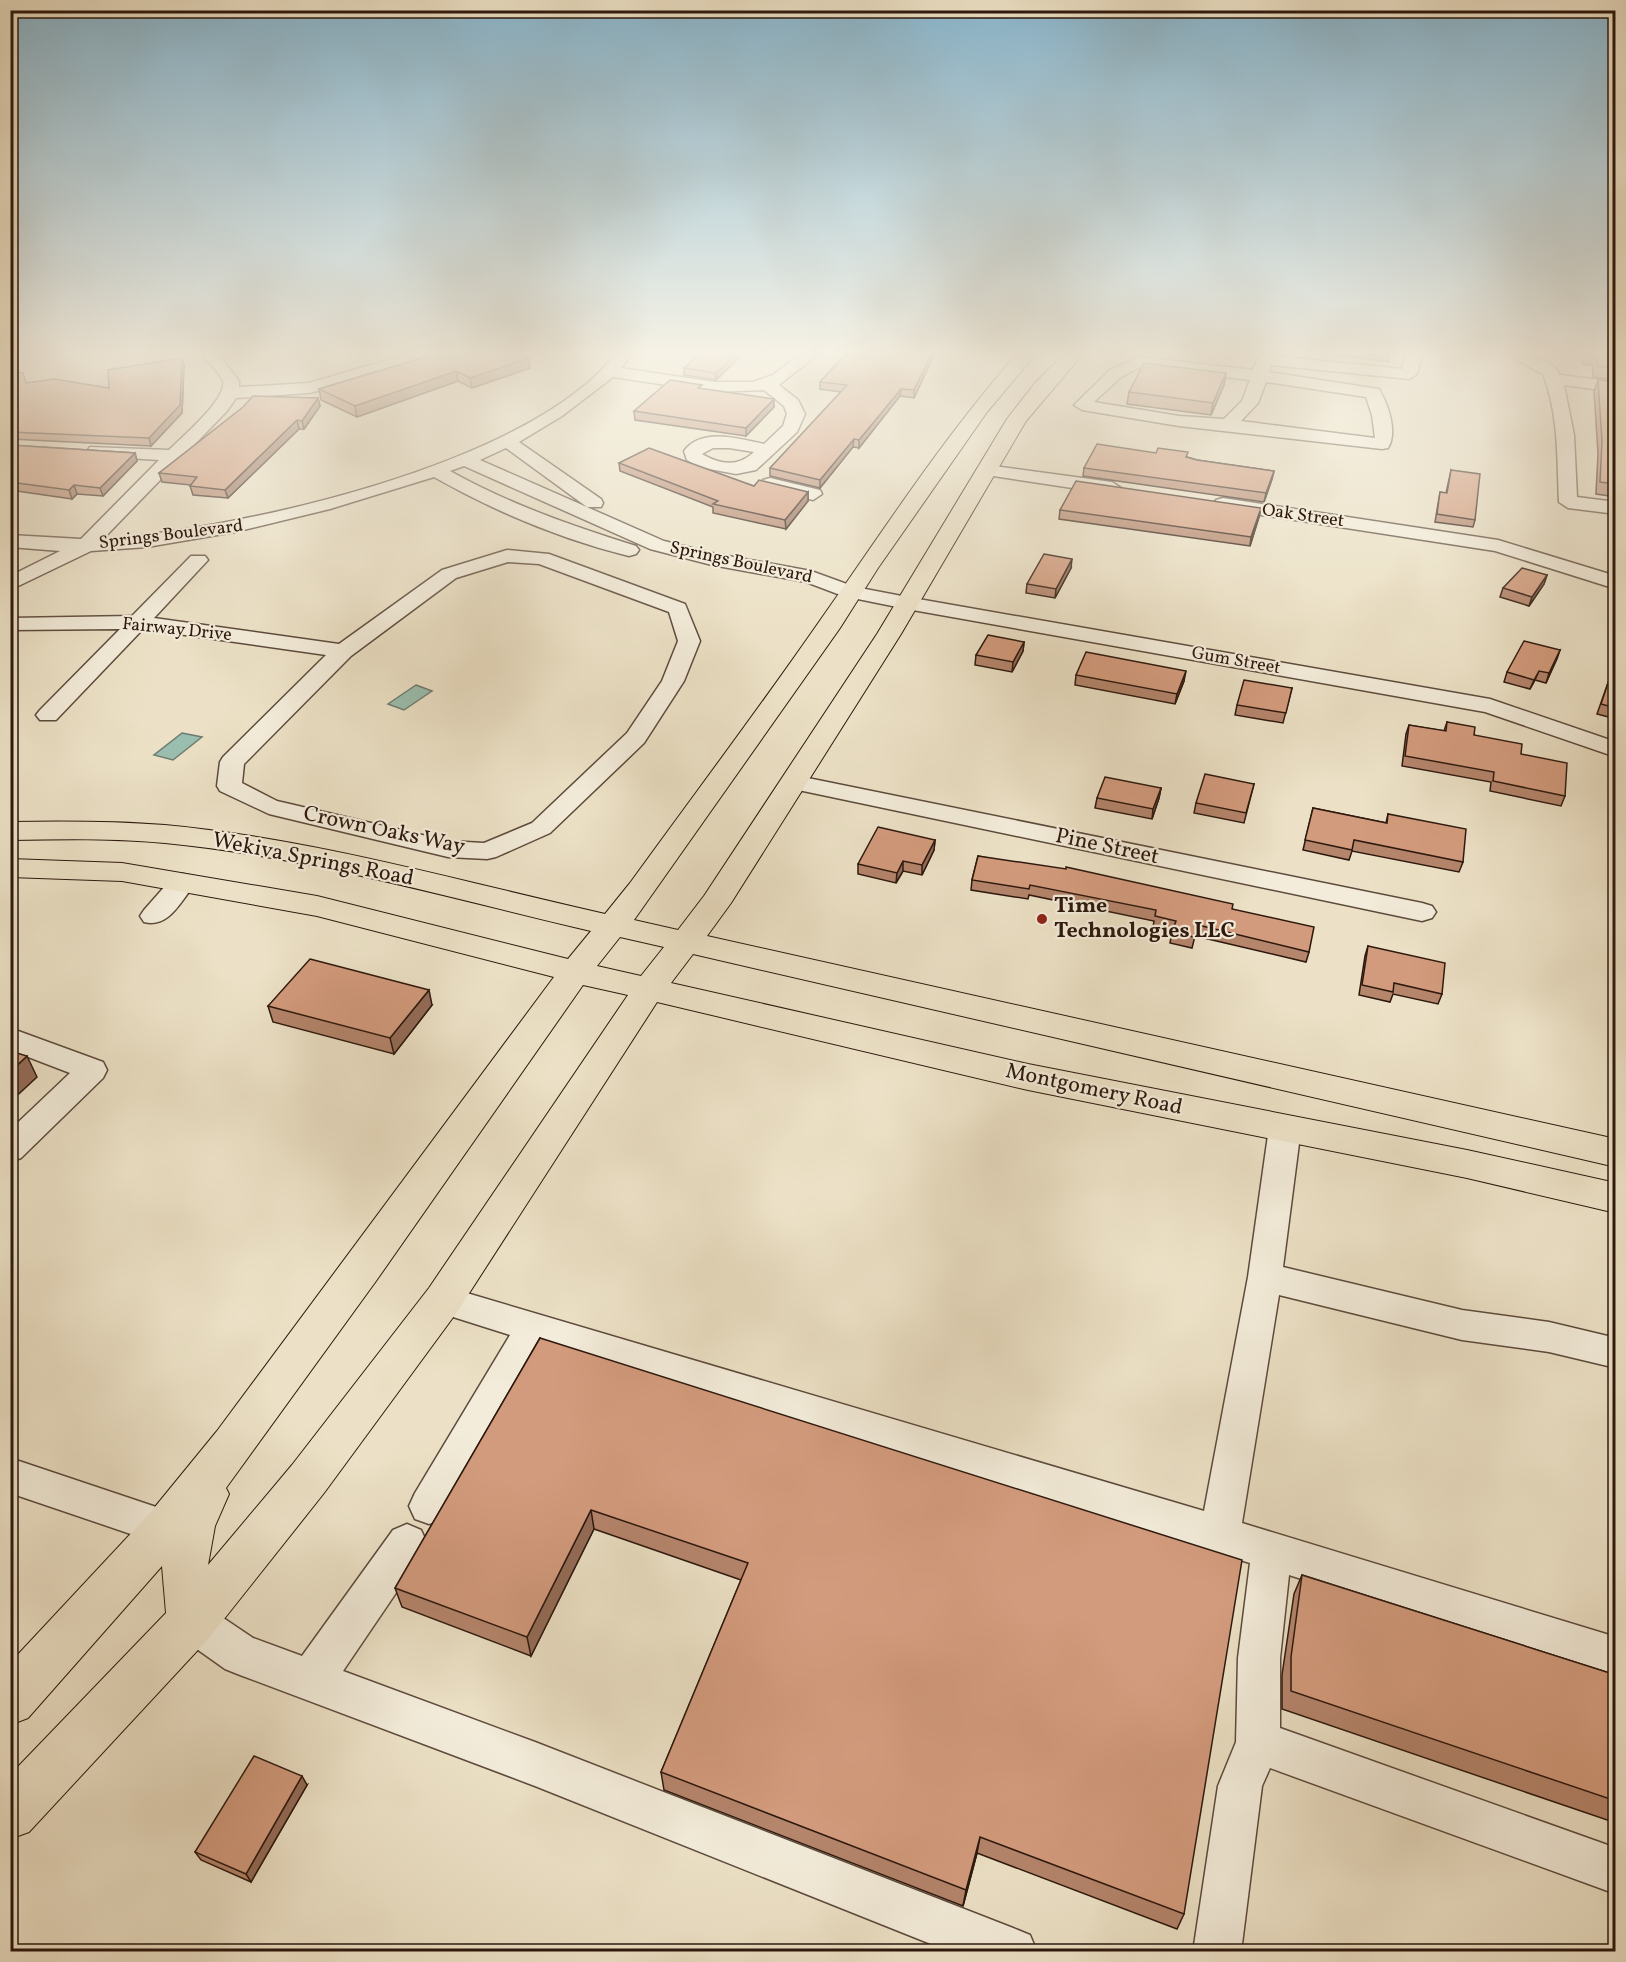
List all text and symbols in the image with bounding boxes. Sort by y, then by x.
street label: Oak Street [1260,498,1346,534]
street label: Springs Boulevard [97,514,245,556]
street label: Springs Boulevard [667,536,815,590]
street label: Fairway Drive [121,612,233,648]
street label: Gum Street [1189,641,1283,681]
street label: Crown Oaks Way [300,799,468,863]
street label: Pine Street [1052,821,1162,873]
street label: Wekiva Springs Road [210,825,416,895]
place label: Time Technologies LLC [1054,891,1235,947]
marker: Time Technologies LLC [1035,912,1049,926]
street label: Montgomery Road [1003,1056,1185,1124]

